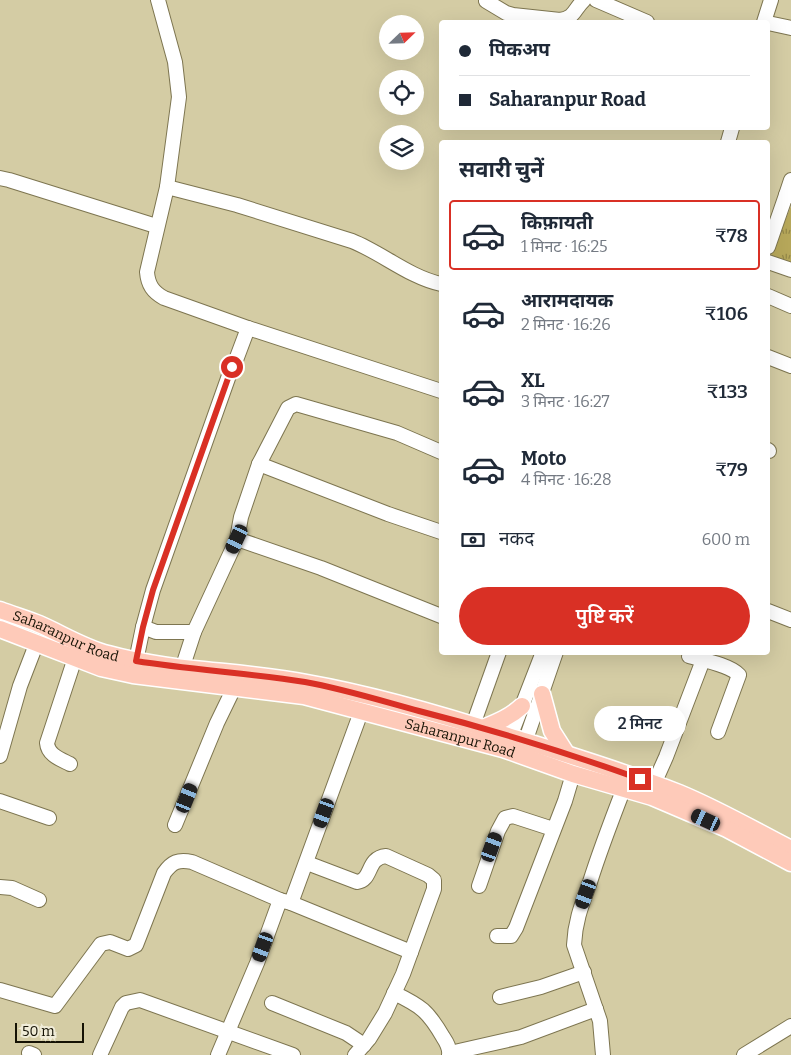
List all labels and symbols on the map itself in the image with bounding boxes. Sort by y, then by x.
north arrow [379,15,424,60]
route start [221,356,243,378]
car [223,522,250,556]
street label: Saharanpur Road [11,607,121,666]
callout: 2 मिनट [594,706,686,742]
street label: Saharanpur Road [403,715,517,762]
route end [629,768,651,790]
car [174,781,199,815]
car [311,796,336,830]
car [689,807,722,833]
car [479,830,504,864]
car [573,877,598,911]
car [250,930,275,964]
scale bar [15,1020,84,1043]

